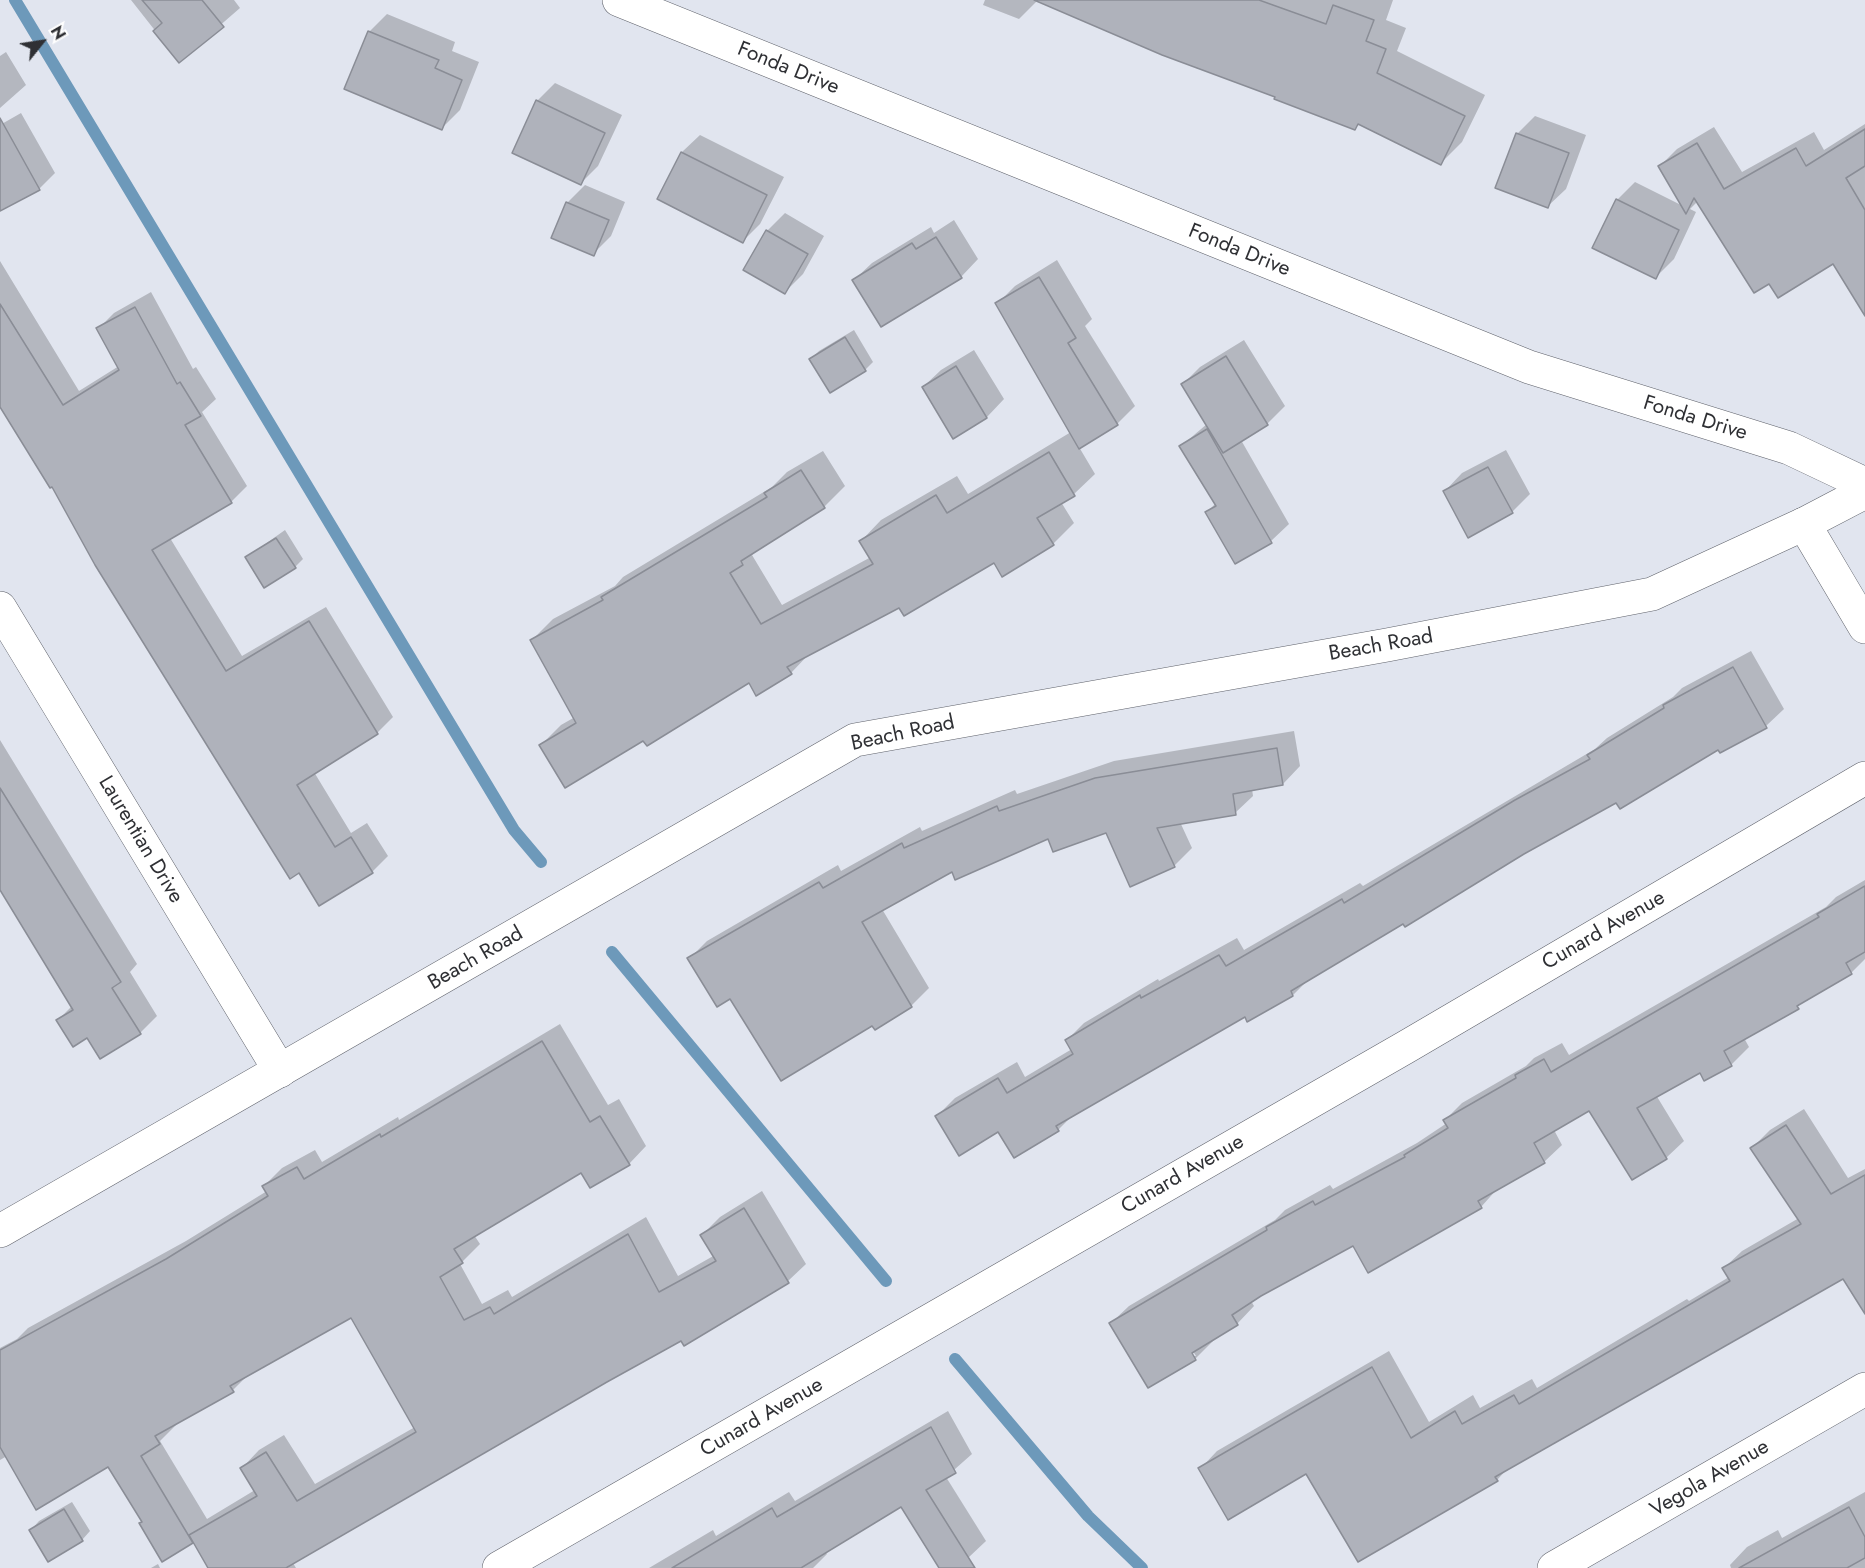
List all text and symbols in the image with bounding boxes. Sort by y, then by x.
north arrow [12,12,72,72]
text: N [45,21,71,44]
street label: Fonda Drive [733,37,843,101]
street label: Fonda Drive [1184,219,1294,283]
street label: Fonda Drive [1640,391,1750,447]
street label: Beach Road [1327,624,1435,668]
street label: Beach Road [849,711,957,757]
street label: Laurentian Drive [92,772,188,908]
street label: Cunard Avenue [1538,886,1670,976]
street label: Beach Road [424,922,528,996]
street label: Cunard Avenue [1117,1130,1249,1220]
street label: Cunard Avenue [696,1373,828,1463]
street label: Vegola Avenue [1646,1435,1774,1523]

